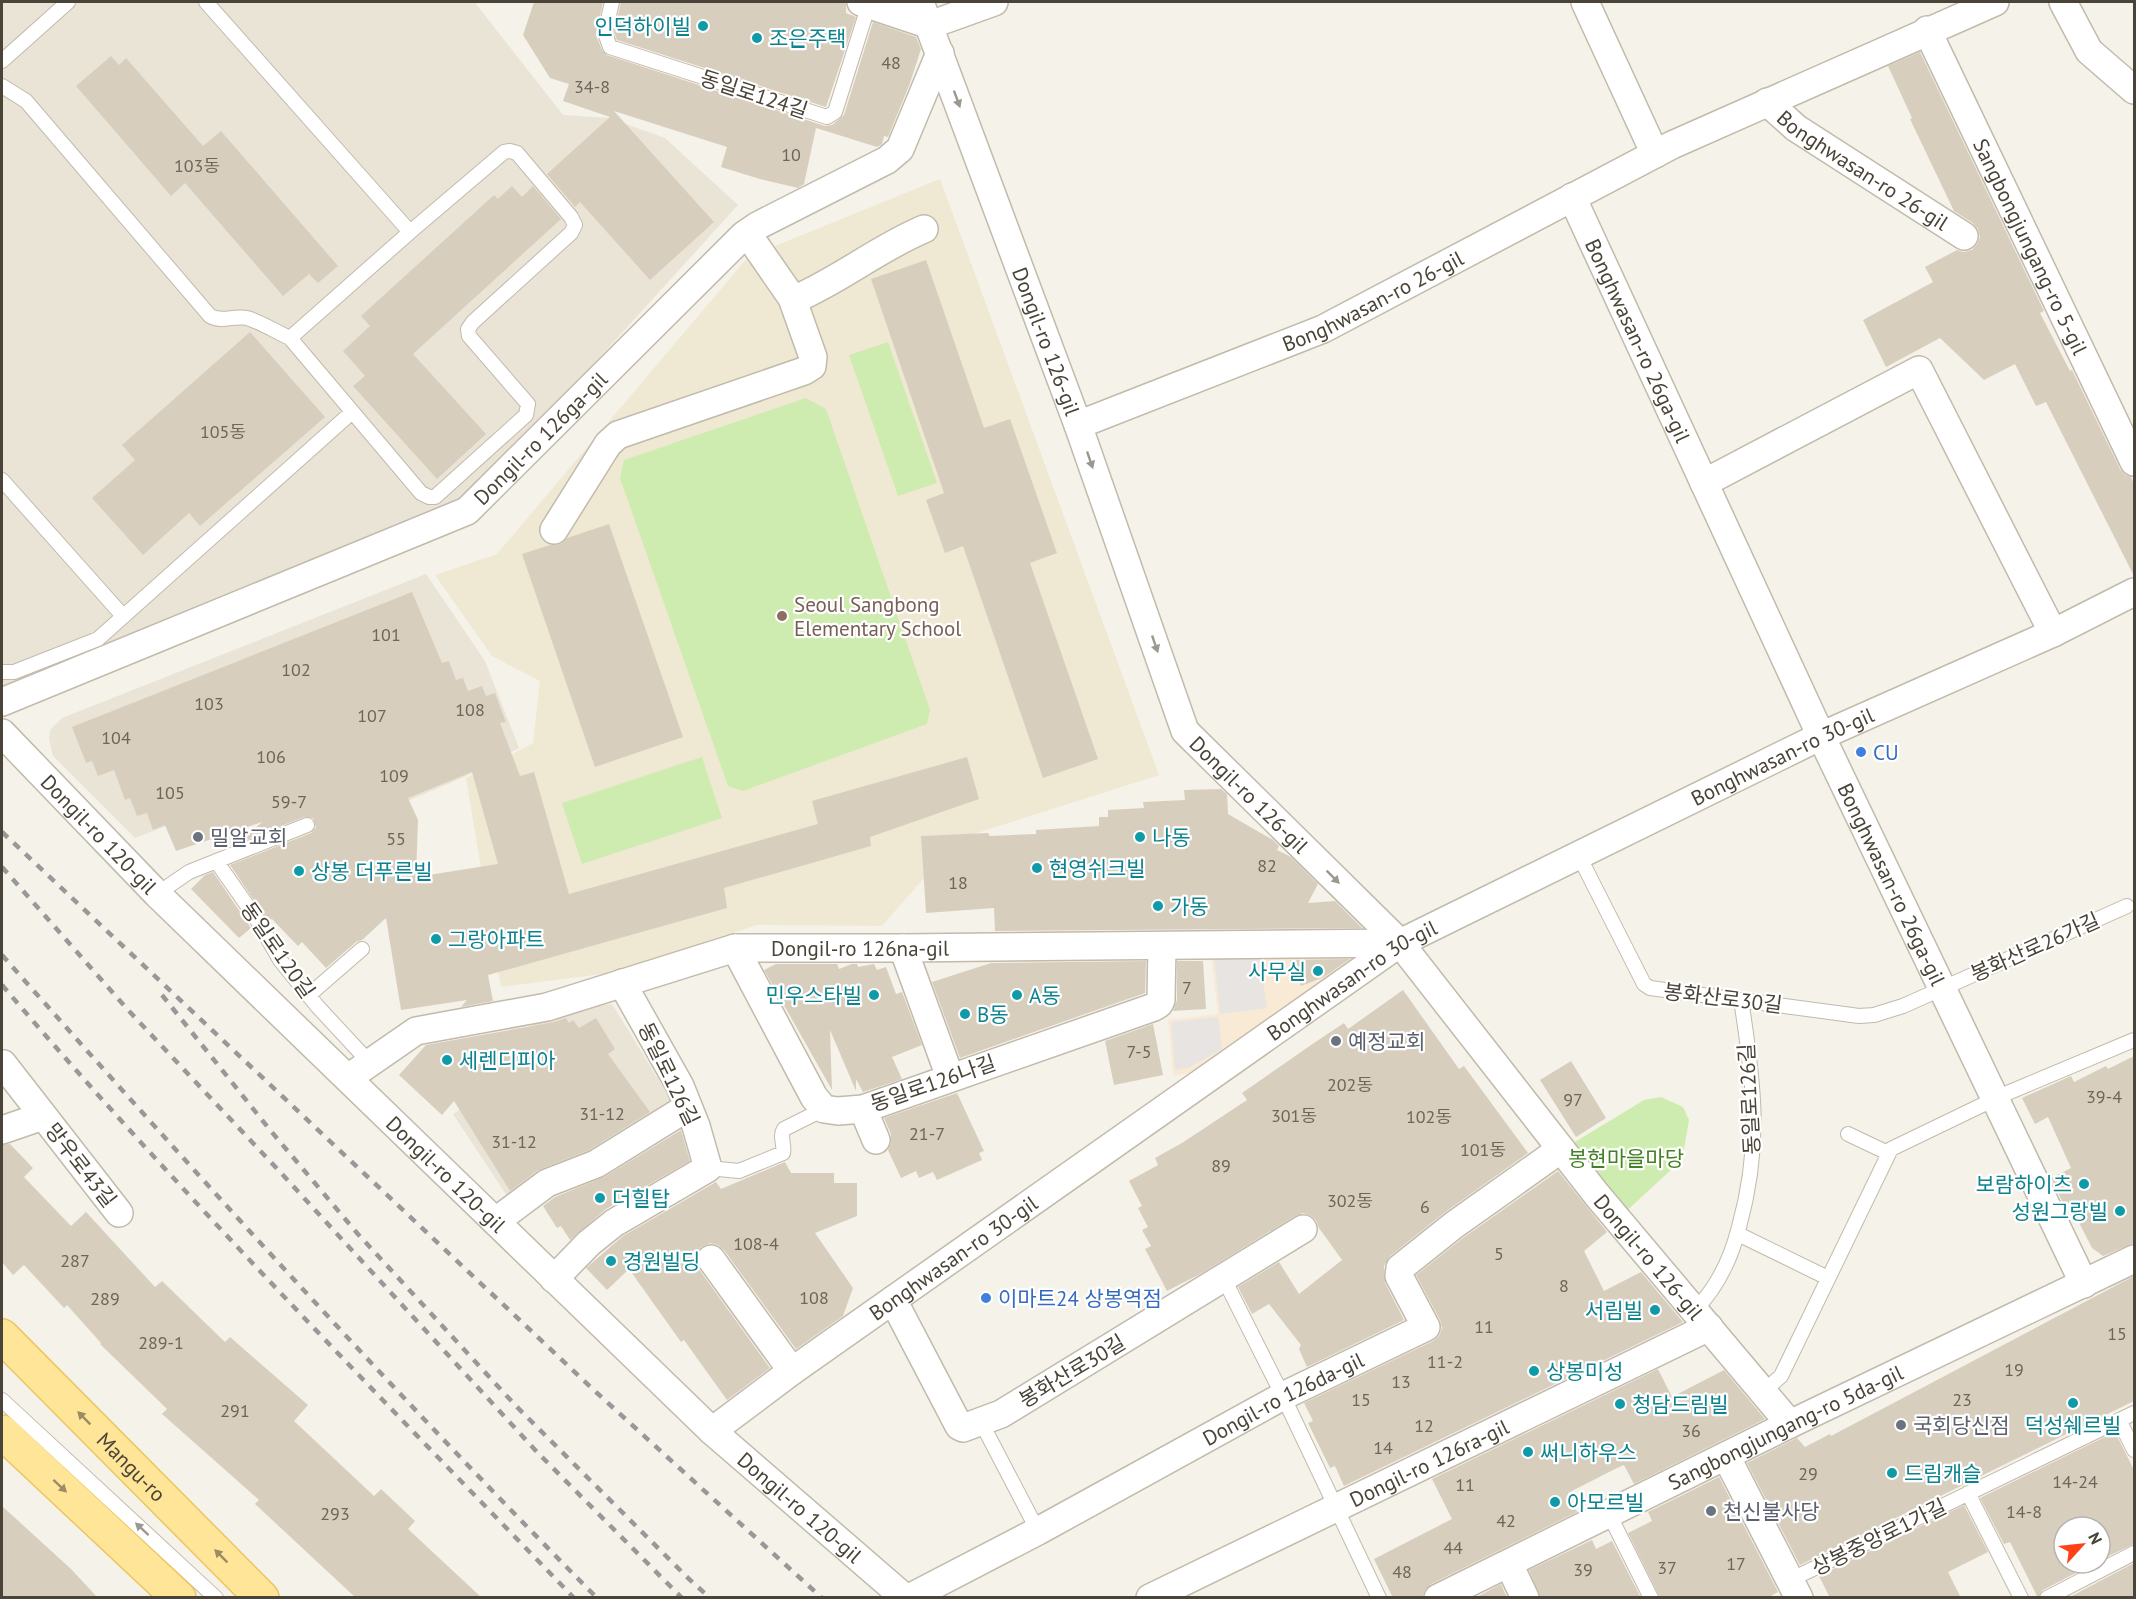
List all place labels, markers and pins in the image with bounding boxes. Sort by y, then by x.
place label: 인덕하이빌 [594,13,691,40]
marker: 인덕하이빌 [696,19,710,33]
place label: 조은주택 [769,25,846,52]
marker: 조은주택 [750,31,764,45]
place label: Seoul Sangbong Elementary School [794,591,961,642]
marker: Seoul Sangbong Elementary School [775,609,789,623]
place label: CU [1873,739,1899,766]
marker: CU [1854,745,1868,759]
place label: 밀알교회 [210,824,287,851]
place label: 나동 [1152,824,1191,851]
marker: 밀알교회 [191,830,205,844]
marker: 나동 [1133,830,1147,844]
place label: 현영쉬크빌 [1049,855,1146,882]
place label: 상봉 더푸른빌 [311,858,433,885]
marker: 현영쉬크빌 [1030,861,1044,875]
marker: 상봉 더푸른빌 [292,864,306,878]
place label: 가동 [1170,893,1209,920]
marker: 가동 [1151,899,1165,913]
place label: 그랑아파트 [448,926,545,953]
marker: 그랑아파트 [429,932,443,946]
place label: 사무실 [1248,958,1306,985]
marker: 사무실 [1311,964,1325,978]
place label: 민우스타빌 [765,982,862,1009]
place label: A동 [1029,982,1061,1009]
marker: 민우스타빌 [867,988,881,1002]
marker: A동 [1010,988,1024,1002]
place label: B동 [977,1001,1009,1028]
marker: B동 [958,1007,972,1021]
place label: 예정교회 [1348,1028,1425,1055]
marker: 예정교회 [1329,1034,1343,1048]
place label: 세렌디피아 [459,1047,556,1074]
marker: 세렌디피아 [440,1053,454,1067]
place label: 보람하이츠 [1975,1171,2072,1198]
marker: 보람하이츠 [2077,1177,2091,1191]
place label: 더힐탑 [612,1185,670,1212]
marker: 더힐탑 [593,1191,607,1205]
place label: 성원그랑빌 [2011,1198,2108,1225]
marker: 성원그랑빌 [2113,1204,2127,1218]
place label: 경원빌딩 [623,1248,700,1275]
marker: 경원빌딩 [604,1254,618,1268]
place label: 이마트24 상봉역점 [998,1285,1162,1312]
marker: 이마트24 상봉역점 [979,1291,993,1305]
place label: 서림빌 [1585,1297,1643,1324]
marker: 서림빌 [1648,1303,1662,1317]
place label: 상봉미성 [1546,1358,1623,1385]
marker: 상봉미성 [1527,1364,1541,1378]
place label: 청담드림빌 [1632,1391,1729,1418]
marker: 덕성쉐르빌 [2066,1396,2080,1410]
marker: 청담드림빌 [1613,1397,1627,1411]
place label: 국회당신점 [1913,1412,2010,1439]
place label: 덕성쉐르빌 [2025,1412,2121,1439]
marker: 국회당신점 [1894,1418,1908,1432]
place label: 써니하우스 [1540,1439,1637,1466]
marker: 써니하우스 [1521,1445,1535,1459]
place label: 드림캐슬 [1904,1460,1981,1487]
marker: 드림캐슬 [1885,1466,1899,1480]
place label: 아모르빌 [1567,1489,1644,1516]
marker: 아모르빌 [1548,1495,1562,1509]
place label: 천신불사당 [1723,1498,1820,1525]
marker: 천신불사당 [1704,1504,1718,1518]

